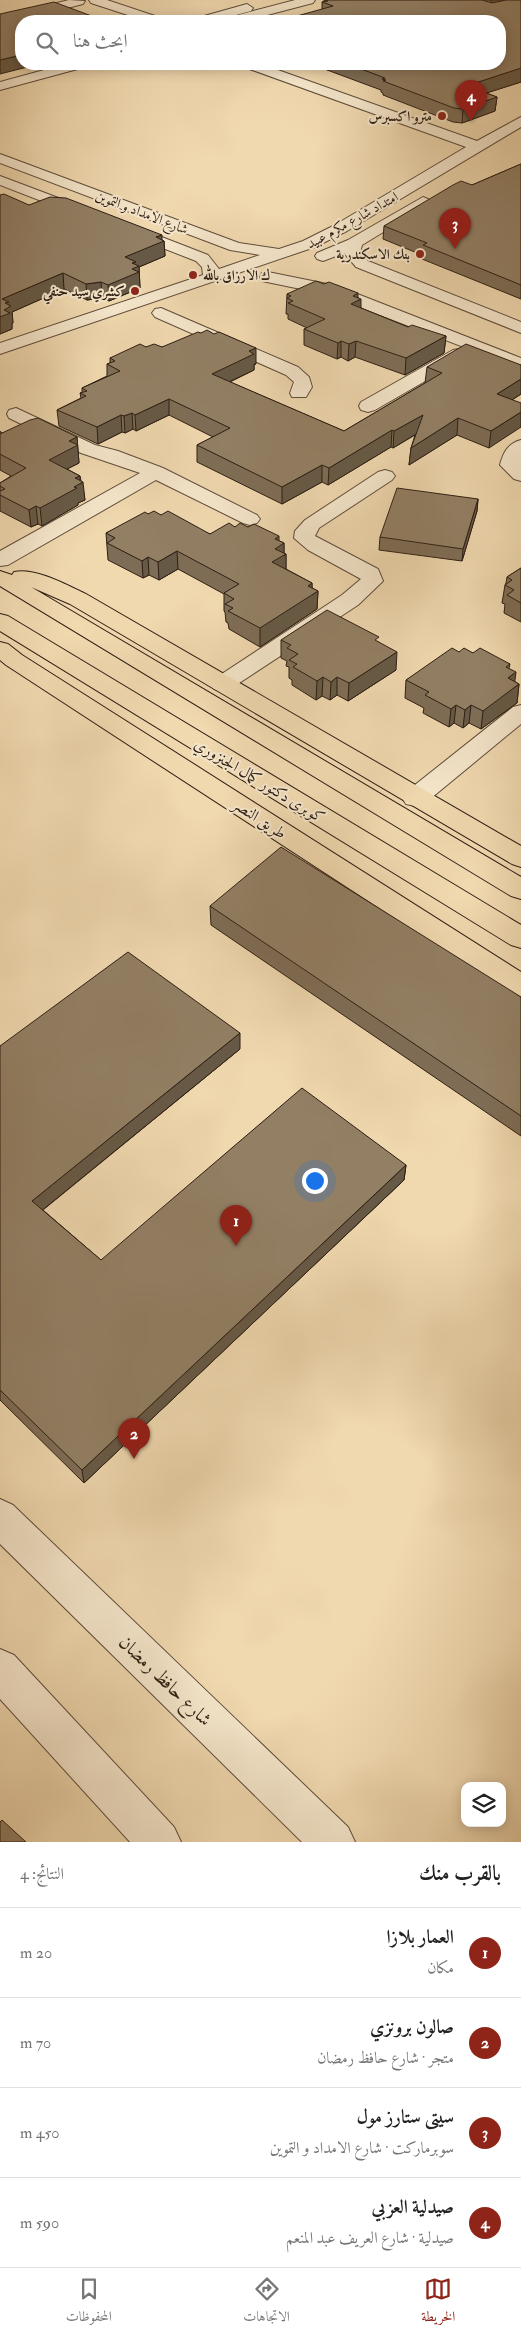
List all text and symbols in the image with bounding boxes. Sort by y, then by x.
search box [15,15,506,70]
icon: search [33,29,61,57]
text: ابحث هنا [73,29,128,53]
pin: 4 [455,80,487,121]
place label: مترو اكسبرس [369,108,432,125]
marker: مترو اكسبرس [436,110,448,122]
street label: شارع الامداد و التموين [92,187,191,241]
street label: امتداد شارع مكرم عبيد [303,188,403,256]
pin: 3 [439,208,471,249]
place label: بنك الاسكندرية [336,246,410,263]
marker: بنك الاسكندرية [414,248,426,260]
place label: ك الارزاق بالله [203,264,270,284]
marker: ك الارزاق بالله [187,269,199,281]
place label: كشري سيد حنفي [42,283,125,305]
marker: كشري سيد حنفي [129,285,141,297]
street label: كوبرى دكتور كمال الجنزوري [189,734,328,829]
street label: طريق النصر [227,793,290,844]
your location [302,1168,328,1194]
pin: 1 [220,1205,252,1246]
pin: 2 [118,1418,150,1459]
street label: شارع حافظ رمضان [111,1630,217,1733]
map controls [461,1782,506,1827]
button: layers [461,1782,506,1827]
text: بالقرب منك [419,1860,501,1887]
text: النتائج: 4 [20,1864,64,1884]
text: العمار بلازا [386,1925,454,1949]
text: 20 m [20,1943,52,1963]
text: 1 [482,1943,488,1963]
text: مكان [427,1958,454,1978]
text: صالون برونزي [370,2015,454,2039]
text: 70 m [20,2033,51,2053]
text: 2 [481,2033,489,2053]
text: متجر · شارع حافظ رمضان [317,2048,454,2068]
text: سيتى ستارز مول [356,2105,454,2129]
text: 450 m [20,2123,60,2143]
text: 3 [482,2123,488,2143]
text: سوبرماركت · شارع الامداد و التموين [270,2138,454,2158]
text: صيدلية العزبي [372,2195,454,2219]
text: 590 m [20,2213,59,2233]
text: 4 [481,2213,489,2233]
text: صيدلية · شارع العريف عبد المنعم [286,2228,454,2248]
tab: المحفوظات [66,2275,112,2330]
tab: الاتجاهات [243,2275,290,2330]
tab: الخريطة [421,2275,455,2330]

